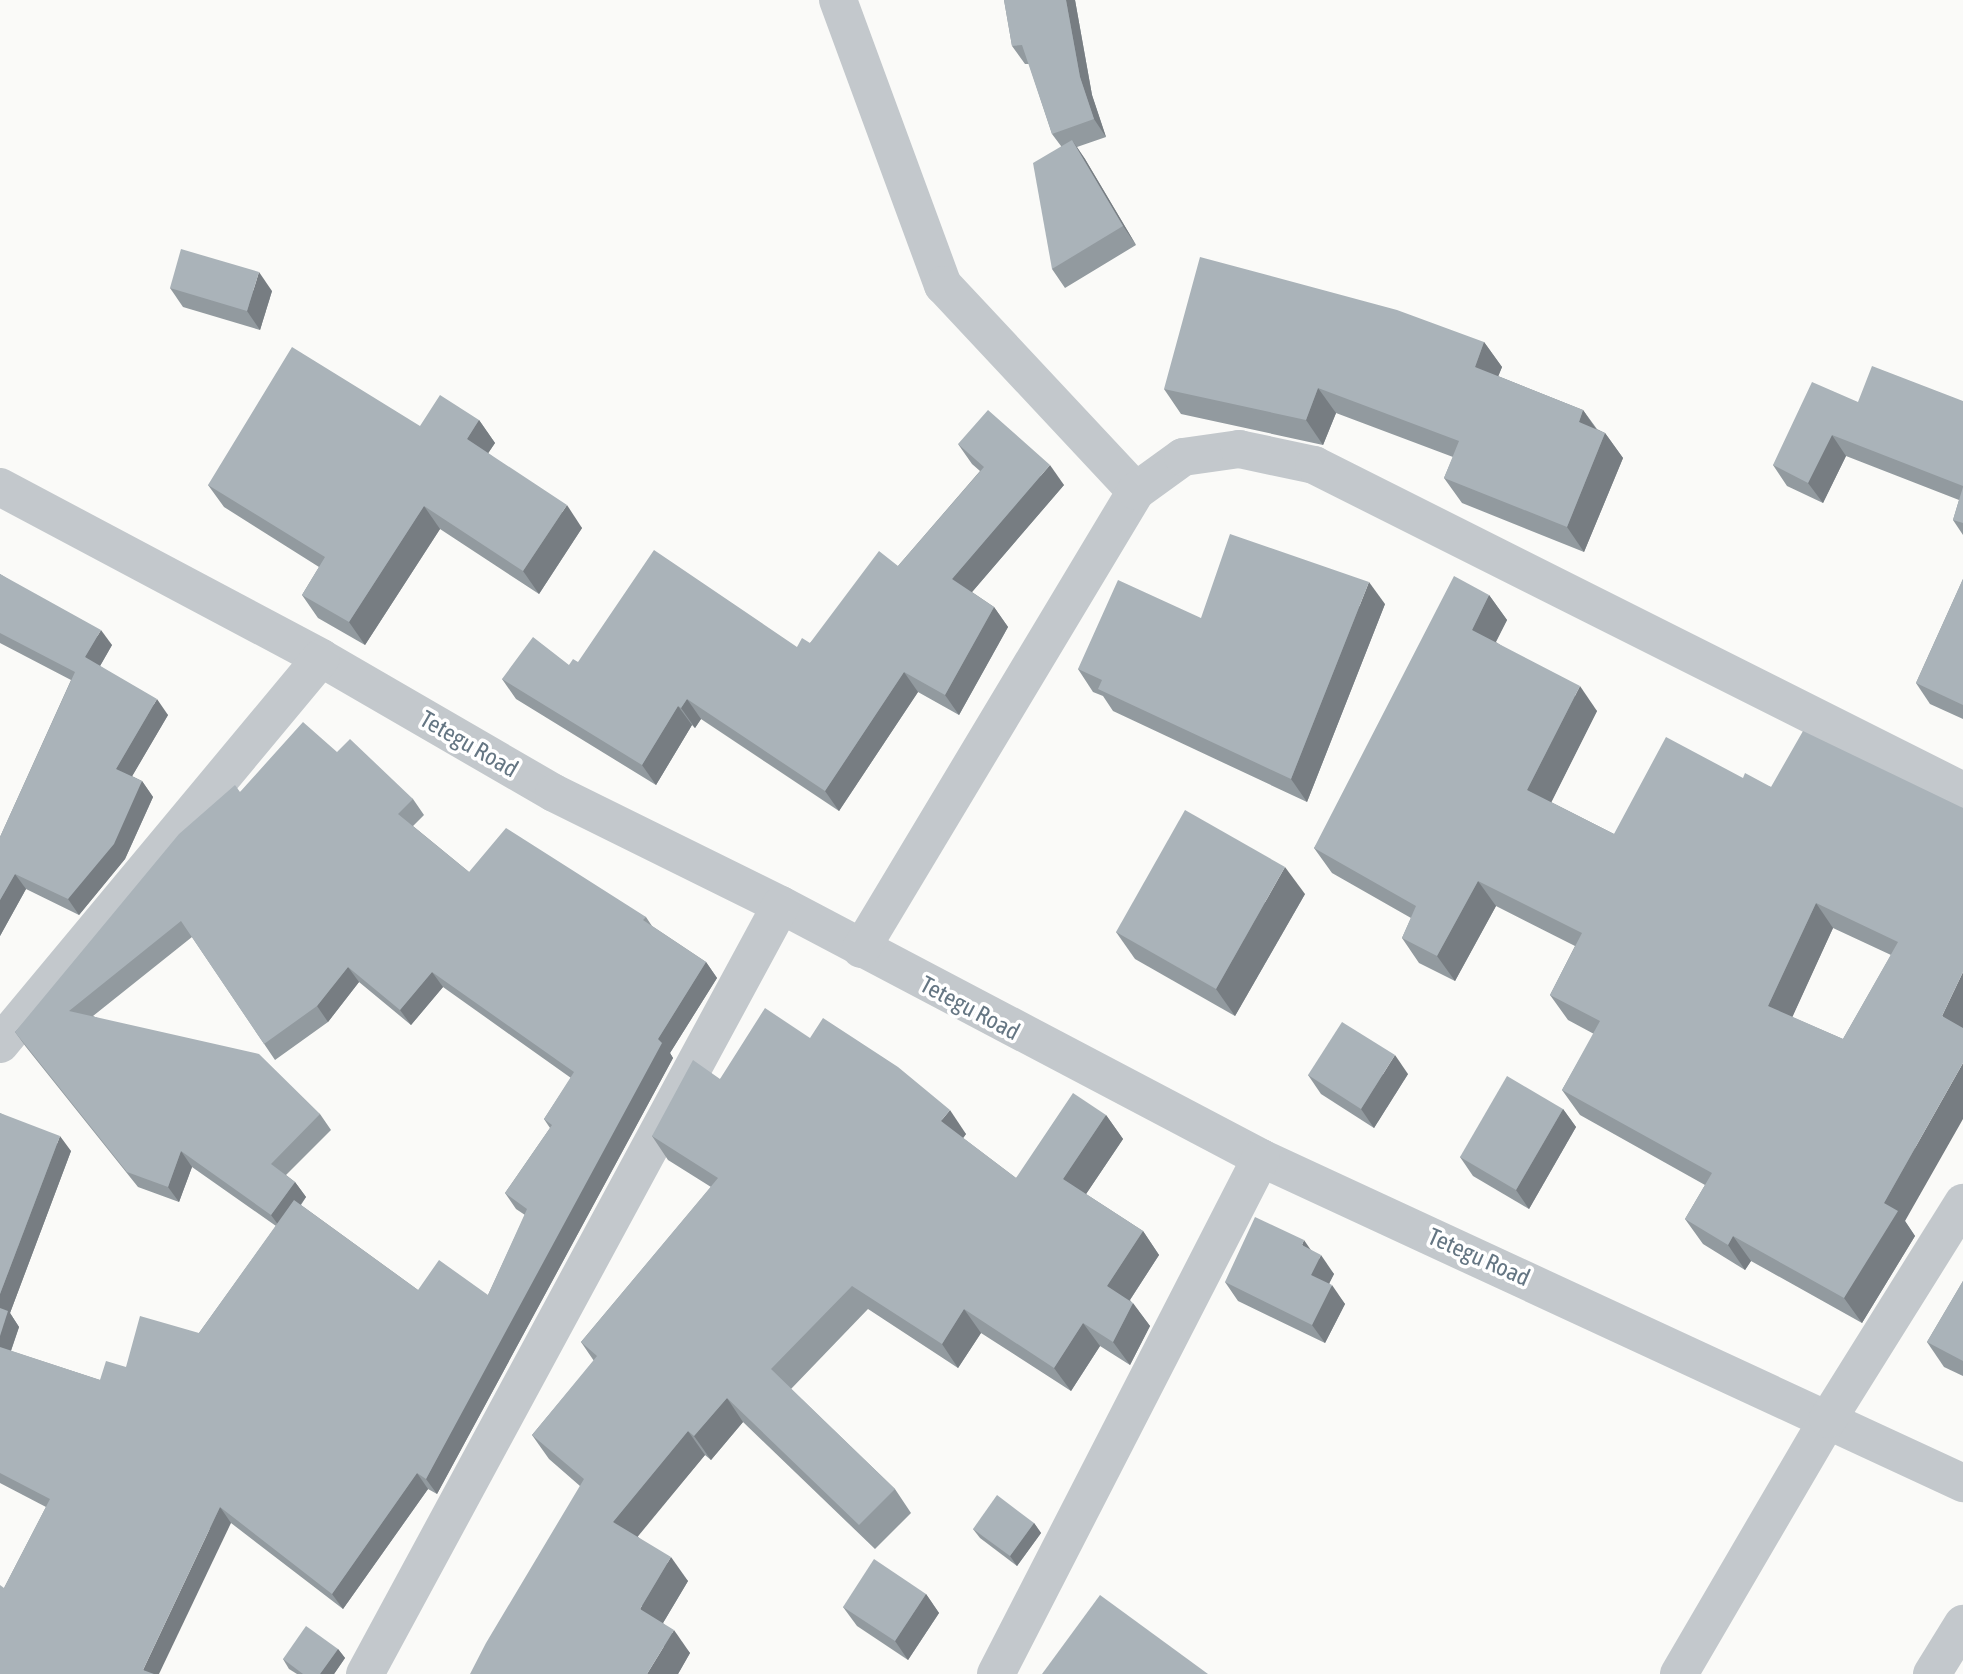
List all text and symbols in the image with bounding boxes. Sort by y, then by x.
street label: Tetegu Road [415,704,523,784]
street label: Tetegu Road [915,970,1025,1046]
street label: Tetegu Road [1424,1222,1534,1292]

